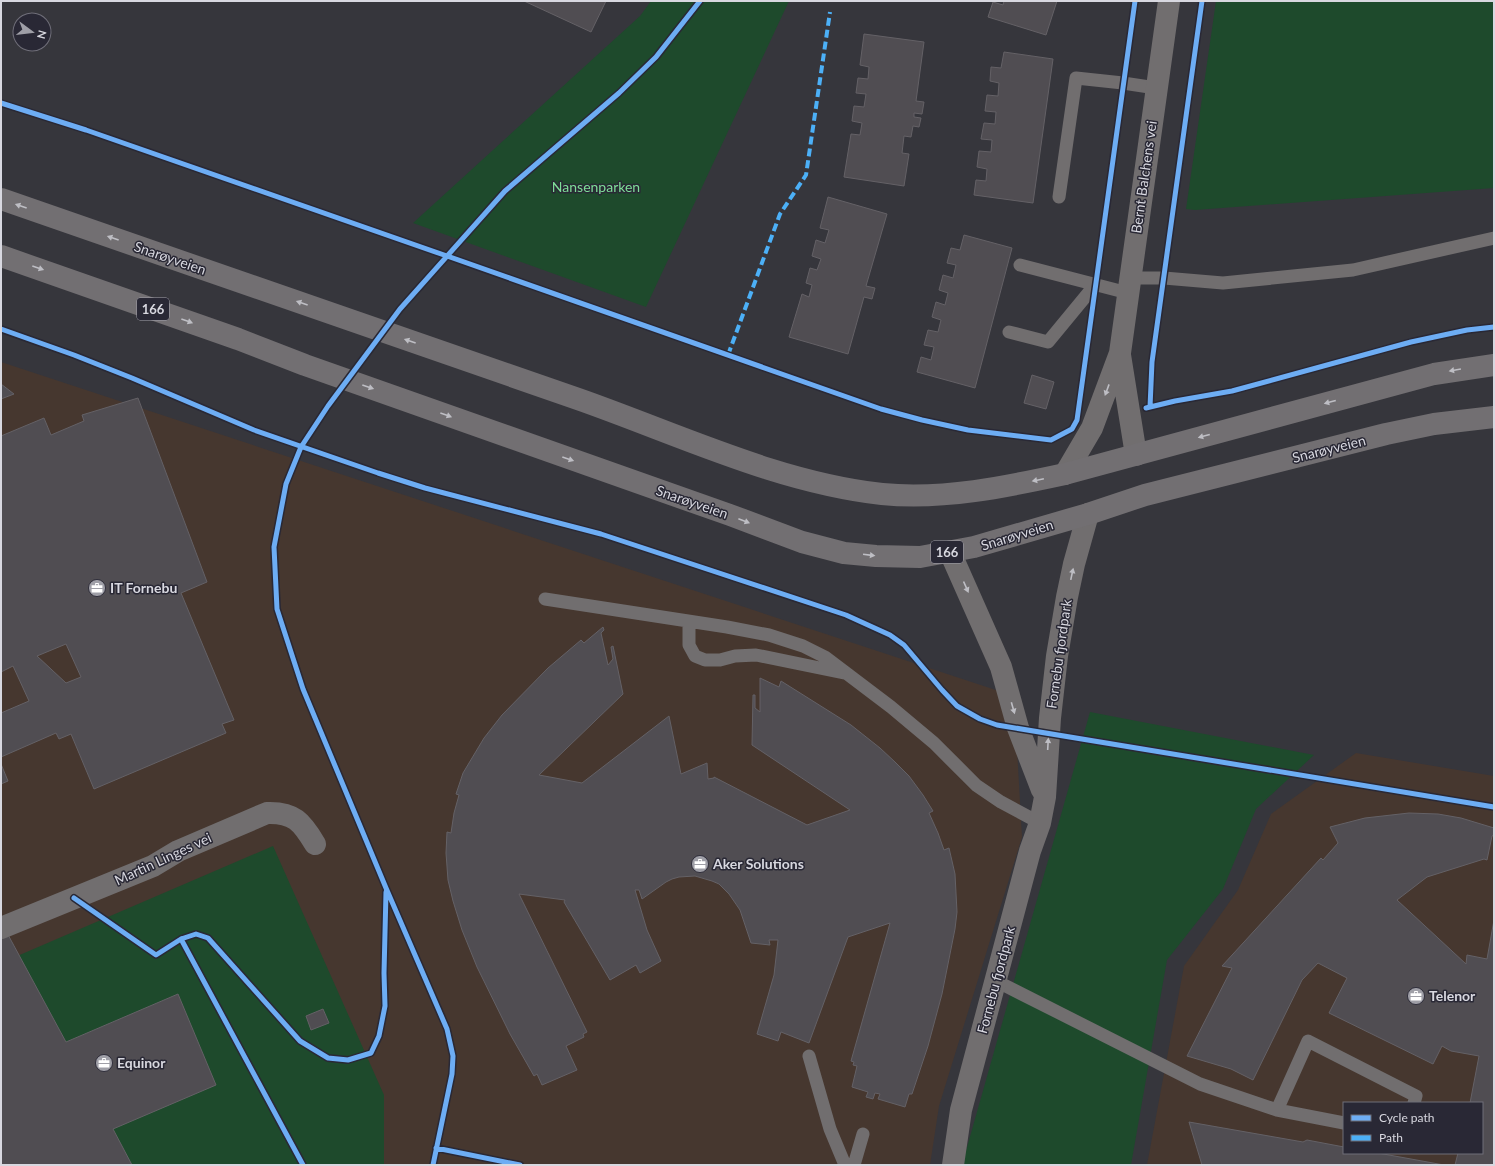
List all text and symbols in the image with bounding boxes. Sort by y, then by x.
north arrow [12,12,52,52]
text: N [35,29,50,40]
street label: Bernt Balchens vei [1127,119,1160,234]
park label: Nansenparken [552,178,640,195]
one-way arrow [15,203,27,209]
one-way arrow [107,235,119,241]
street label: Snarøyveien [132,237,208,278]
one-way arrow [32,266,44,272]
road number: 166 [137,298,169,320]
one-way arrow [296,300,308,306]
one-way arrow [181,318,193,324]
one-way arrow [403,338,415,344]
one-way arrow [1449,367,1461,373]
one-way arrow [363,384,375,390]
one-way arrow [1103,384,1109,396]
one-way arrow [1323,400,1336,406]
one-way arrow [441,412,453,418]
street label: Snarøyveien [1290,431,1367,466]
one-way arrow [1198,433,1210,439]
one-way arrow [563,456,575,462]
one-way arrow [1031,477,1044,483]
street label: Snarøyveien [654,481,730,522]
street label: Snarøyveien [979,515,1055,554]
one-way arrow [738,518,750,524]
road number: 166 [931,541,963,563]
one-way arrow [863,552,875,559]
one-way arrow [1069,568,1075,580]
office icon: IT Fornebu [87,578,107,598]
place label: IT Fornebu [110,579,177,596]
one-way arrow [963,582,969,593]
street label: Fornebu fjordpark [1042,597,1075,710]
one-way arrow [1010,702,1016,714]
one-way arrow [1044,738,1051,750]
street label: Martin Linges vei [112,829,214,888]
office icon: Aker Solutions [690,854,710,874]
place label: Aker Solutions [712,855,804,872]
street label: Fornebu fjordpark [973,923,1018,1035]
office icon: Telenor [1406,986,1426,1006]
place label: Telenor [1429,987,1476,1004]
office icon: Equinor [94,1053,114,1073]
place label: Equinor [117,1054,166,1071]
legend [1343,1102,1483,1154]
text: Cycle path [1379,1110,1434,1125]
text: Path [1379,1130,1403,1145]

